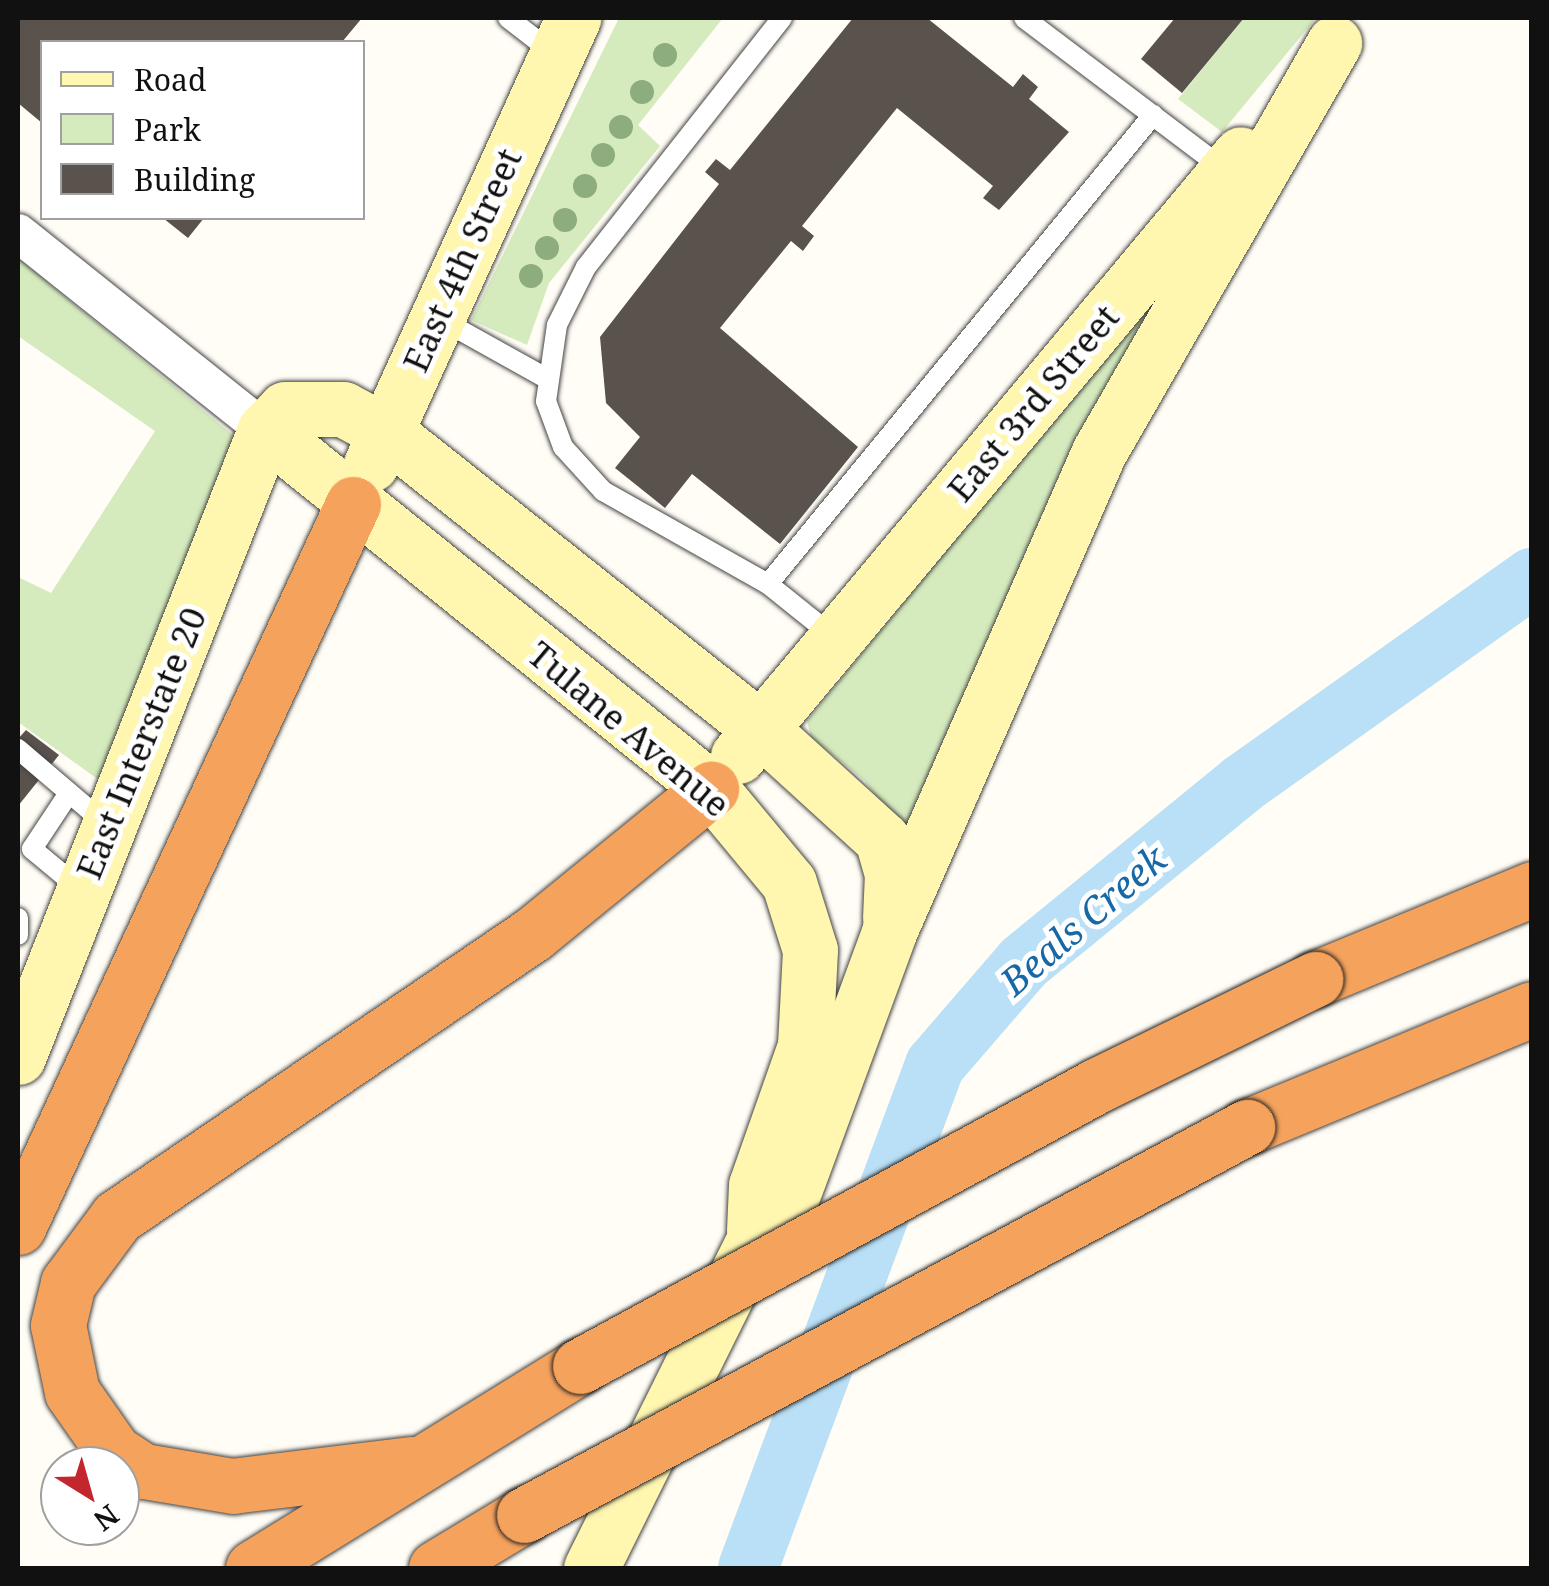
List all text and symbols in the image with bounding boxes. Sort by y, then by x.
legend [40,40,365,220]
text: Road [134,59,206,100]
text: Park [134,109,201,150]
street label: East 4th Street [394,142,530,378]
text: Building [134,159,255,200]
street label: East 3rd Street [939,296,1127,510]
street label: East Interstate 20 [67,601,215,885]
street label: Tulane Avenue [520,633,738,825]
water label: Beals Creek [991,836,1175,1004]
north arrow [40,1446,140,1546]
text: N [87,1497,127,1540]

